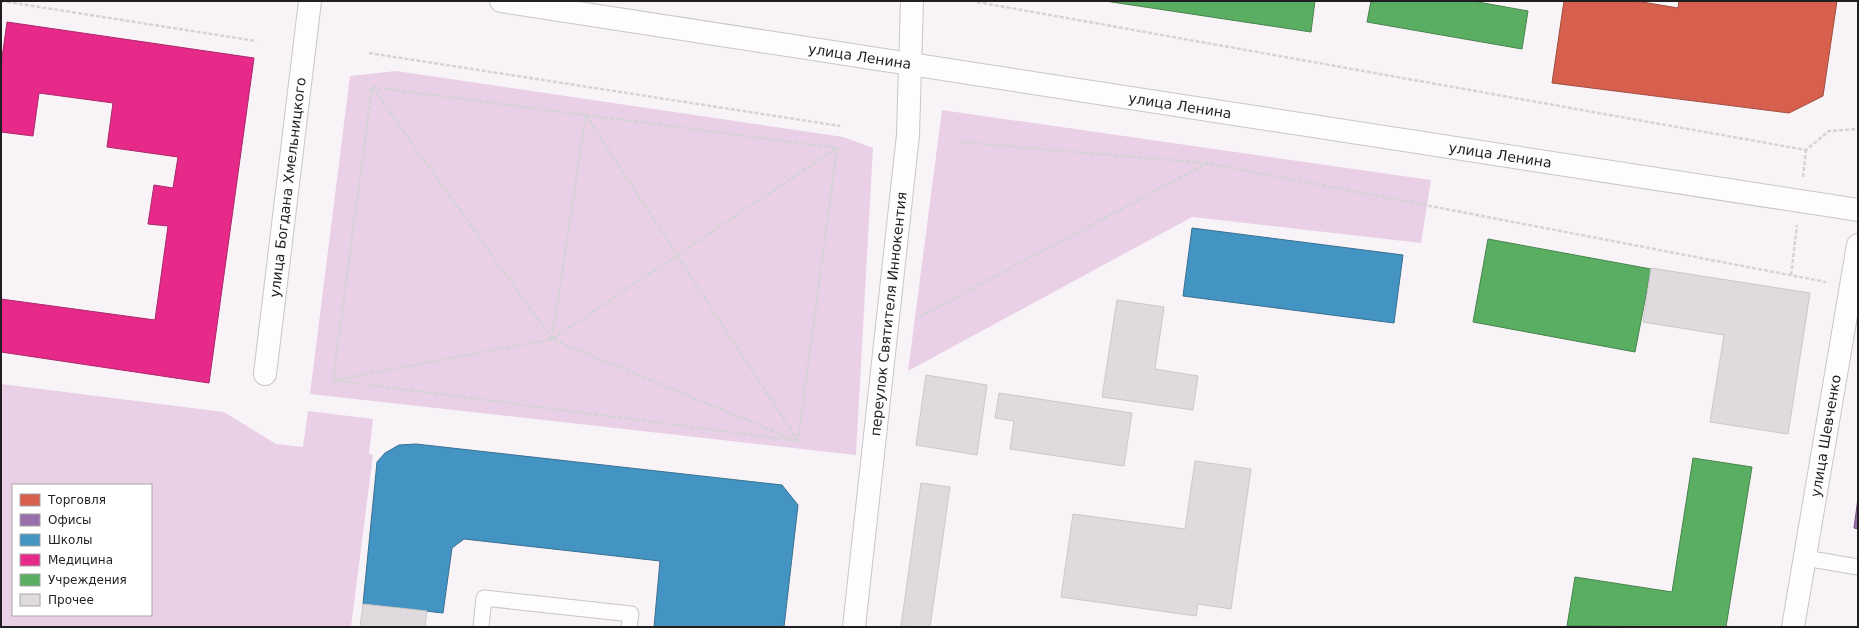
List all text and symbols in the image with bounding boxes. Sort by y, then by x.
street label: улица Ленина [807,40,912,72]
street label: улица Богдана Хмельницкого [266,76,309,298]
street label: улица Ленина [1127,90,1233,121]
street label: улица Ленина [1448,139,1553,171]
street label: переулок Святителя Иннокентия [867,191,910,437]
street label: улица Шевченко [1807,373,1844,498]
legend [12,484,152,616]
text: Торговля [47,493,106,507]
text: Офисы [48,513,92,527]
text: Школы [48,533,93,547]
text: Медицина [48,553,113,567]
text: Учреждения [48,573,127,587]
text: Прочее [48,593,94,607]

